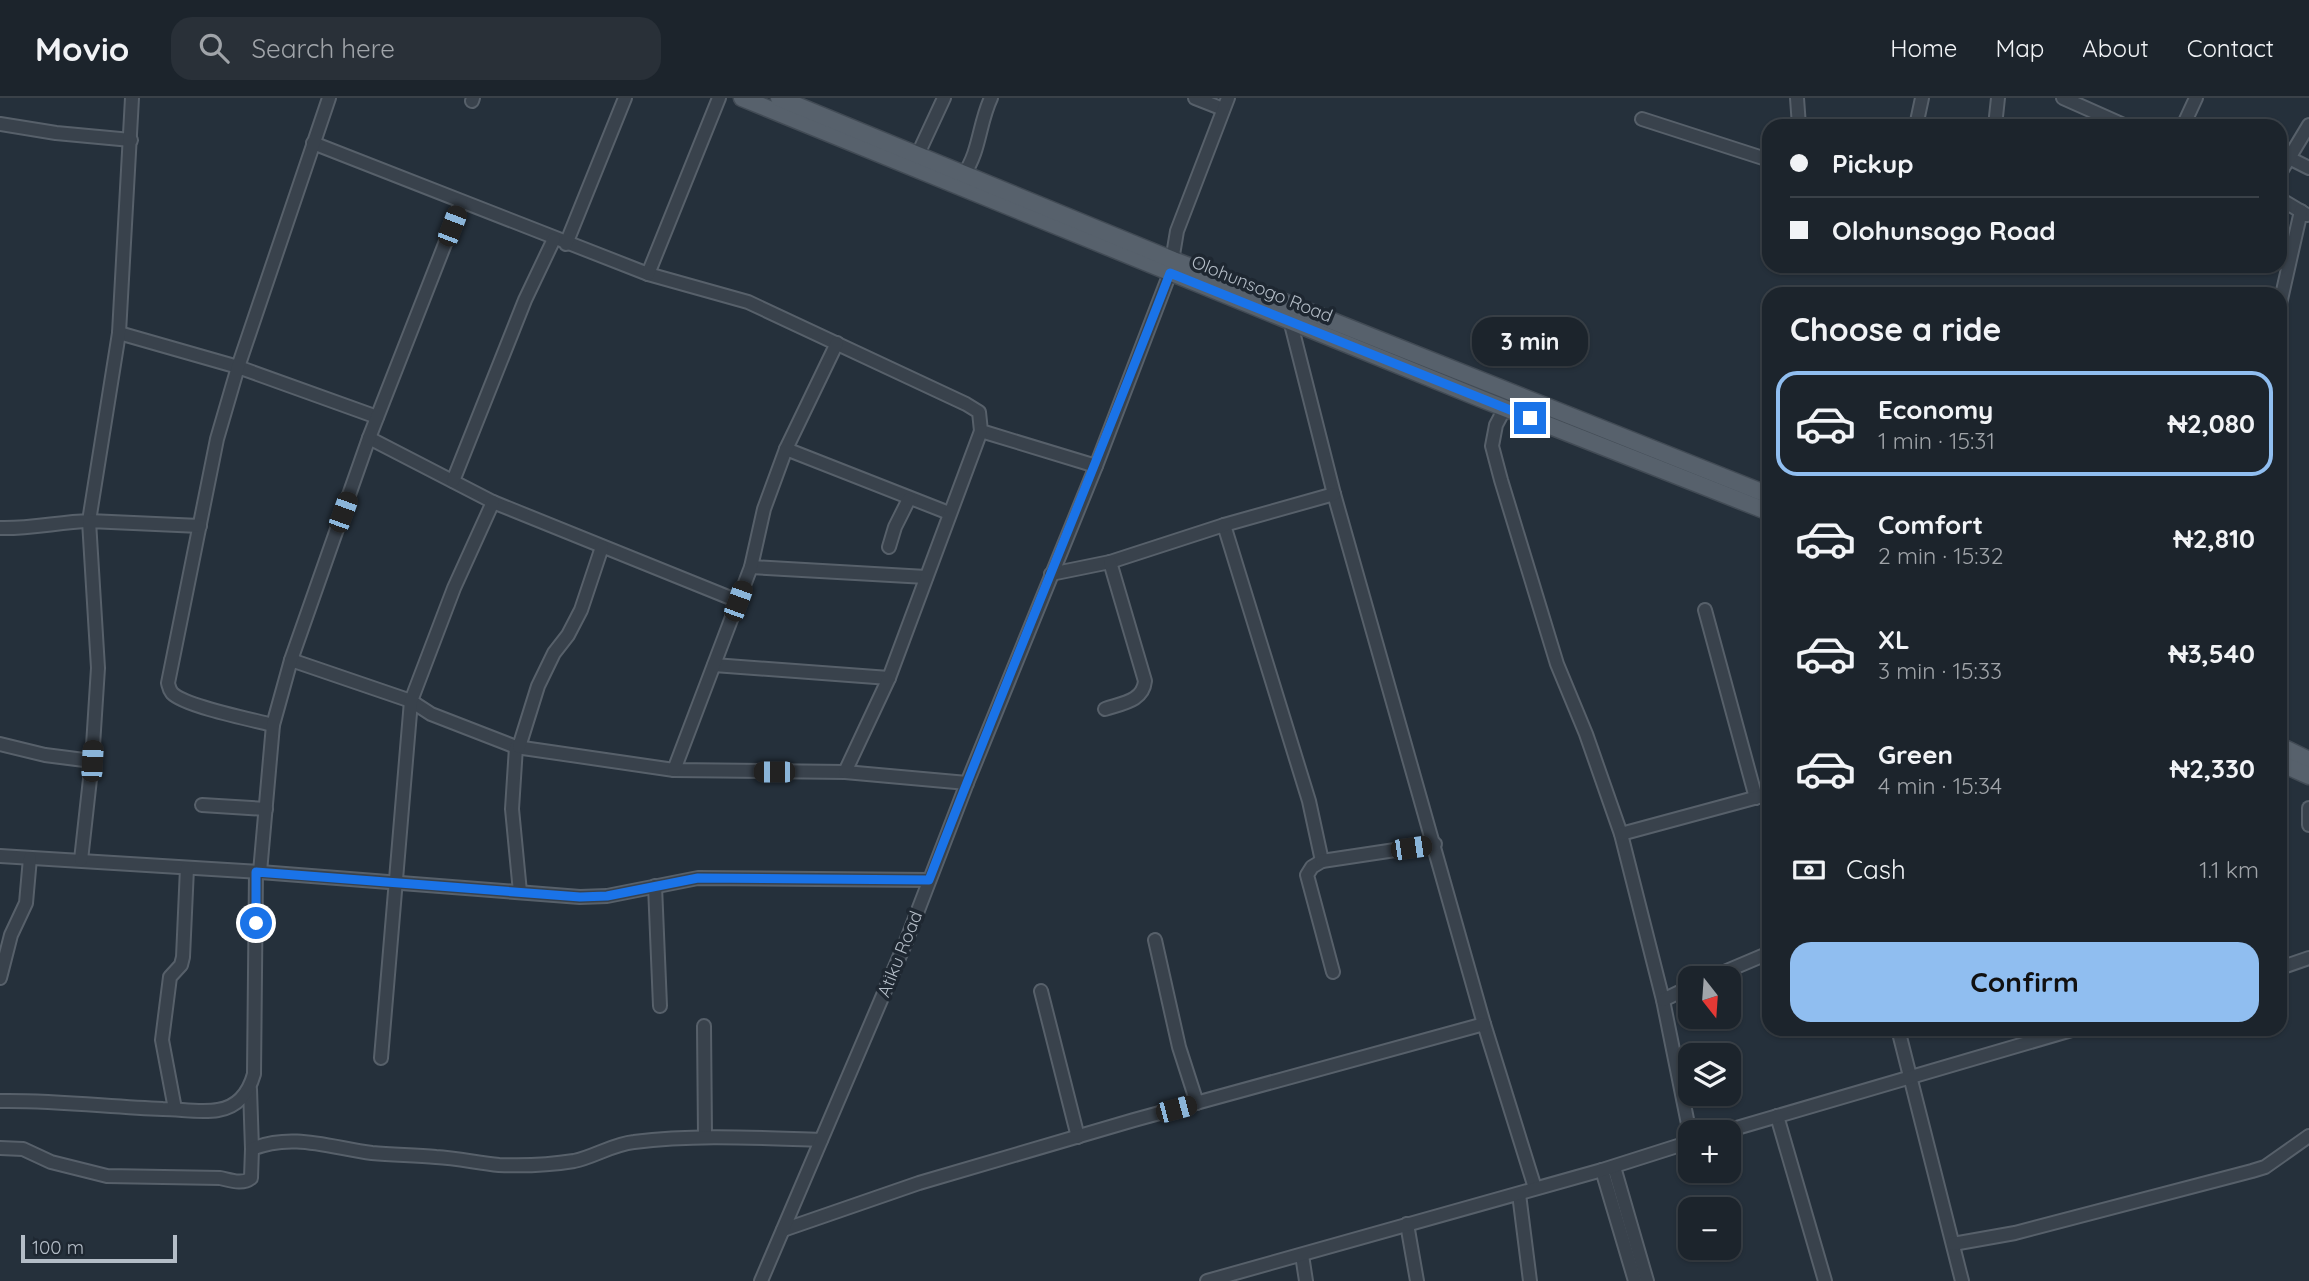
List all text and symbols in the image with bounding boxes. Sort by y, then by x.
search box [171,17,661,80]
text: Movio [35,28,129,69]
icon: search [195,29,233,67]
text: Search here [251,32,395,65]
text: Home [1890,33,1957,63]
text: Map [1995,33,2044,63]
text: About [2082,33,2149,63]
text: Contact [2187,33,2274,63]
text: Pickup [1832,147,1914,180]
car [435,203,470,249]
text: Olohunsogo Road [1832,214,2056,247]
street label: Olohunsogo Road [1188,250,1336,327]
text: Choose a ride [1790,309,2002,349]
callout: 3 min [1472,316,1588,366]
text: 3 min [1500,327,1560,356]
icon: car [1794,392,1857,455]
text: Economy [1878,393,1993,426]
route end [1514,402,1546,434]
text: ₦2,080 [2168,407,2255,440]
text: 1 min · 15:31 [1878,426,1995,455]
car [326,489,361,535]
icon: car [1794,507,1857,570]
text: Comfort [1878,508,1983,541]
text: ₦2,810 [2174,522,2255,555]
text: 2 min · 15:32 [1878,541,2003,570]
car [721,578,756,624]
icon: car [1794,622,1857,685]
text: XL [1878,623,1910,656]
text: ₦3,540 [2169,637,2255,670]
text: 3 min · 15:33 [1878,656,2002,685]
icon: car [1794,737,1857,800]
text: Green [1878,738,1953,771]
car [81,739,104,783]
text: ₦2,330 [2170,752,2255,785]
car [754,762,796,783]
text: 4 min · 15:34 [1878,771,2002,800]
car [1389,835,1434,861]
icon: cash [1790,851,1828,889]
text: Cash [1846,853,1906,886]
text: 1.1 km [2199,855,2259,884]
route start [240,907,272,939]
street label: Atiku Road [872,907,927,1000]
button: Confirm [1790,942,2259,1022]
north arrow [1678,966,1741,1029]
map controls [1678,966,1741,1260]
button: layers [1678,1043,1741,1106]
car [1153,1093,1200,1125]
button: + [1678,1120,1741,1183]
button: − [1678,1197,1741,1260]
scale bar [21,1232,177,1264]
text: 100 m [32,1235,84,1259]

